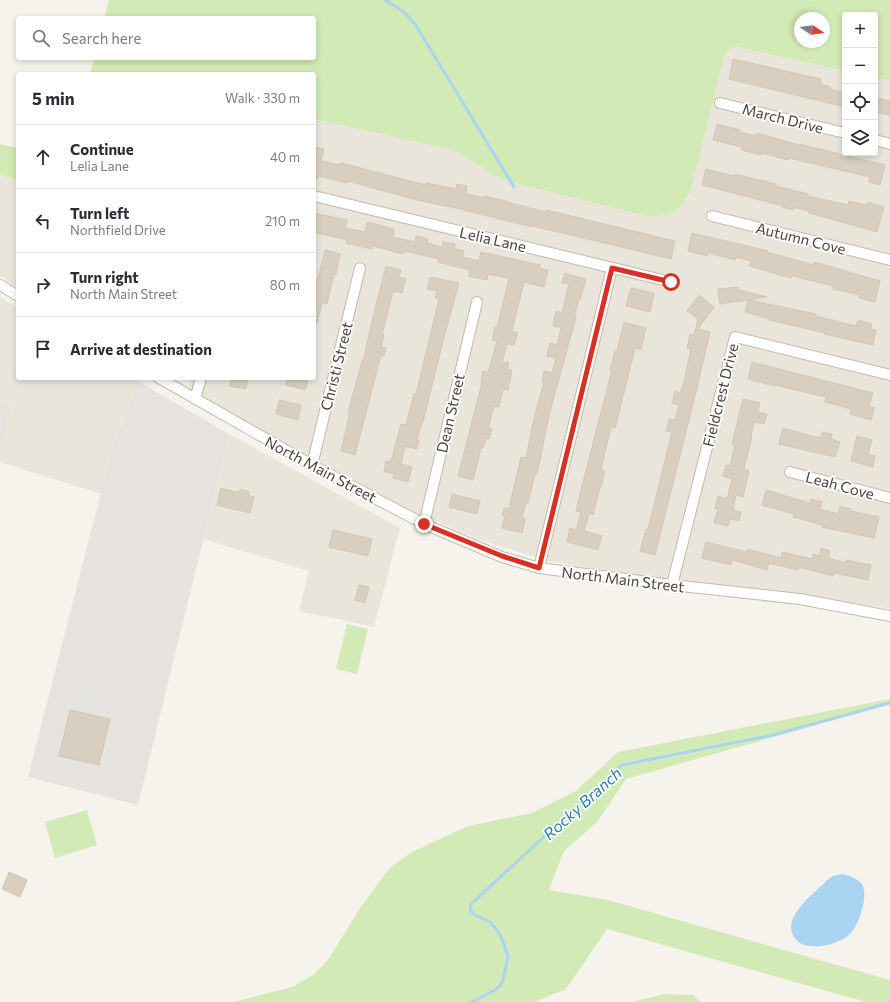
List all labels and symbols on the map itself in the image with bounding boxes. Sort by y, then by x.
north arrow [794,12,830,48]
street label: March Drive [741,99,825,137]
street label: Autumn Cove [754,218,848,258]
street label: Lelia Lane [458,223,528,255]
route start [662,273,680,291]
street label: Christi Street [316,320,356,412]
street label: Fieldcrest Drive [698,341,742,449]
street label: Dean Street [432,372,468,454]
street label: North Main Street [262,432,380,506]
street label: Leah Cove [804,467,876,503]
route end [415,515,433,533]
street label: North Main Street [561,563,685,595]
water label: Rocky Branch [539,763,625,843]

